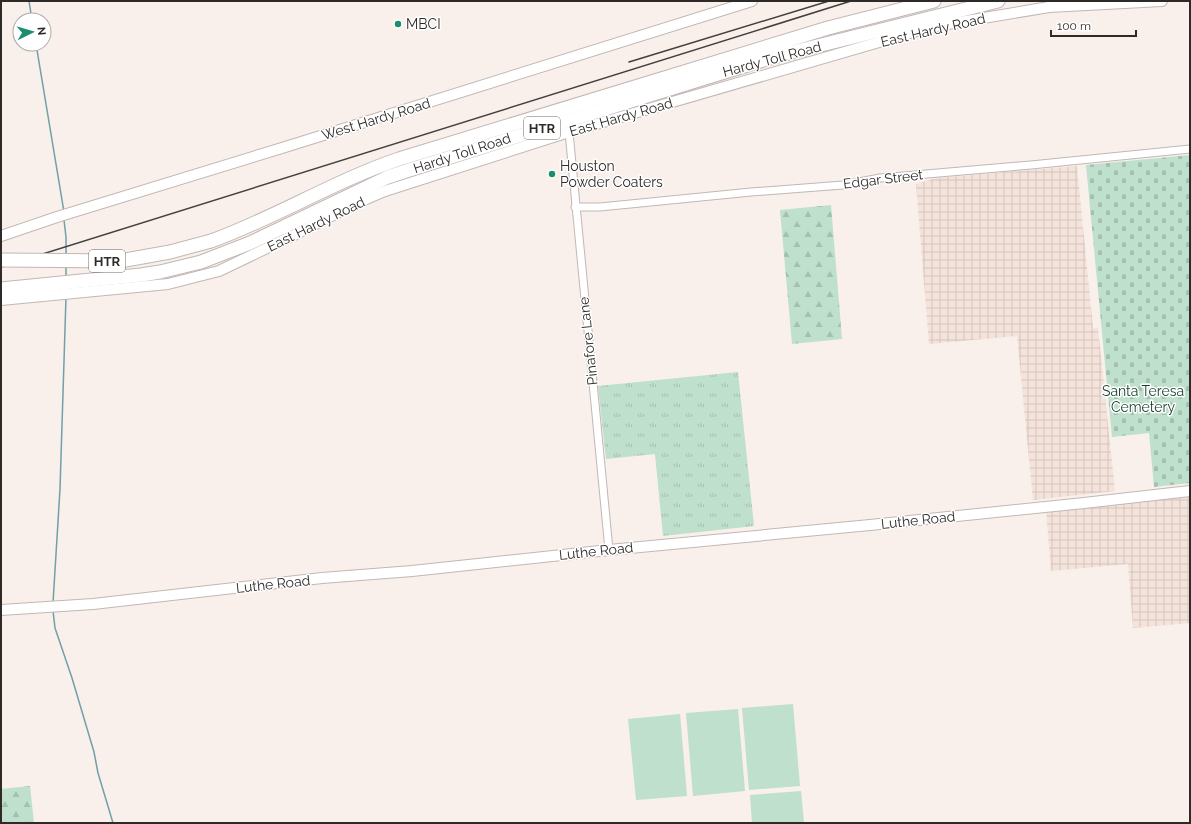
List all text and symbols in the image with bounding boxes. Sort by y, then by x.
street label: East Hardy Road [879,10,987,50]
north arrow [12,12,52,52]
scale bar [1051,12,1136,38]
place label: MBCI [406,16,441,32]
marker: MBCI [393,19,403,29]
text: 100 m [1057,19,1091,33]
text: N [35,26,48,36]
street label: Hardy Toll Road [721,38,823,80]
street label: West Hardy Road [320,95,432,143]
street label: East Hardy Road [567,95,675,139]
road number: HTR [524,117,560,139]
street label: Hardy Toll Road [411,130,513,176]
place label: Houston Powder Coaters [560,158,663,190]
street label: Edgar Street [842,166,924,192]
marker: Houston Powder Coaters [547,169,557,179]
street label: East Hardy Road [264,193,368,255]
road number: HTR [89,250,125,272]
street label: Pinafore Lane [575,296,601,386]
park label: Santa Teresa Cemetery [1102,383,1184,415]
street label: Luthe Road [880,508,956,532]
street label: Luthe Road [558,539,634,563]
street label: Luthe Road [235,572,311,596]

